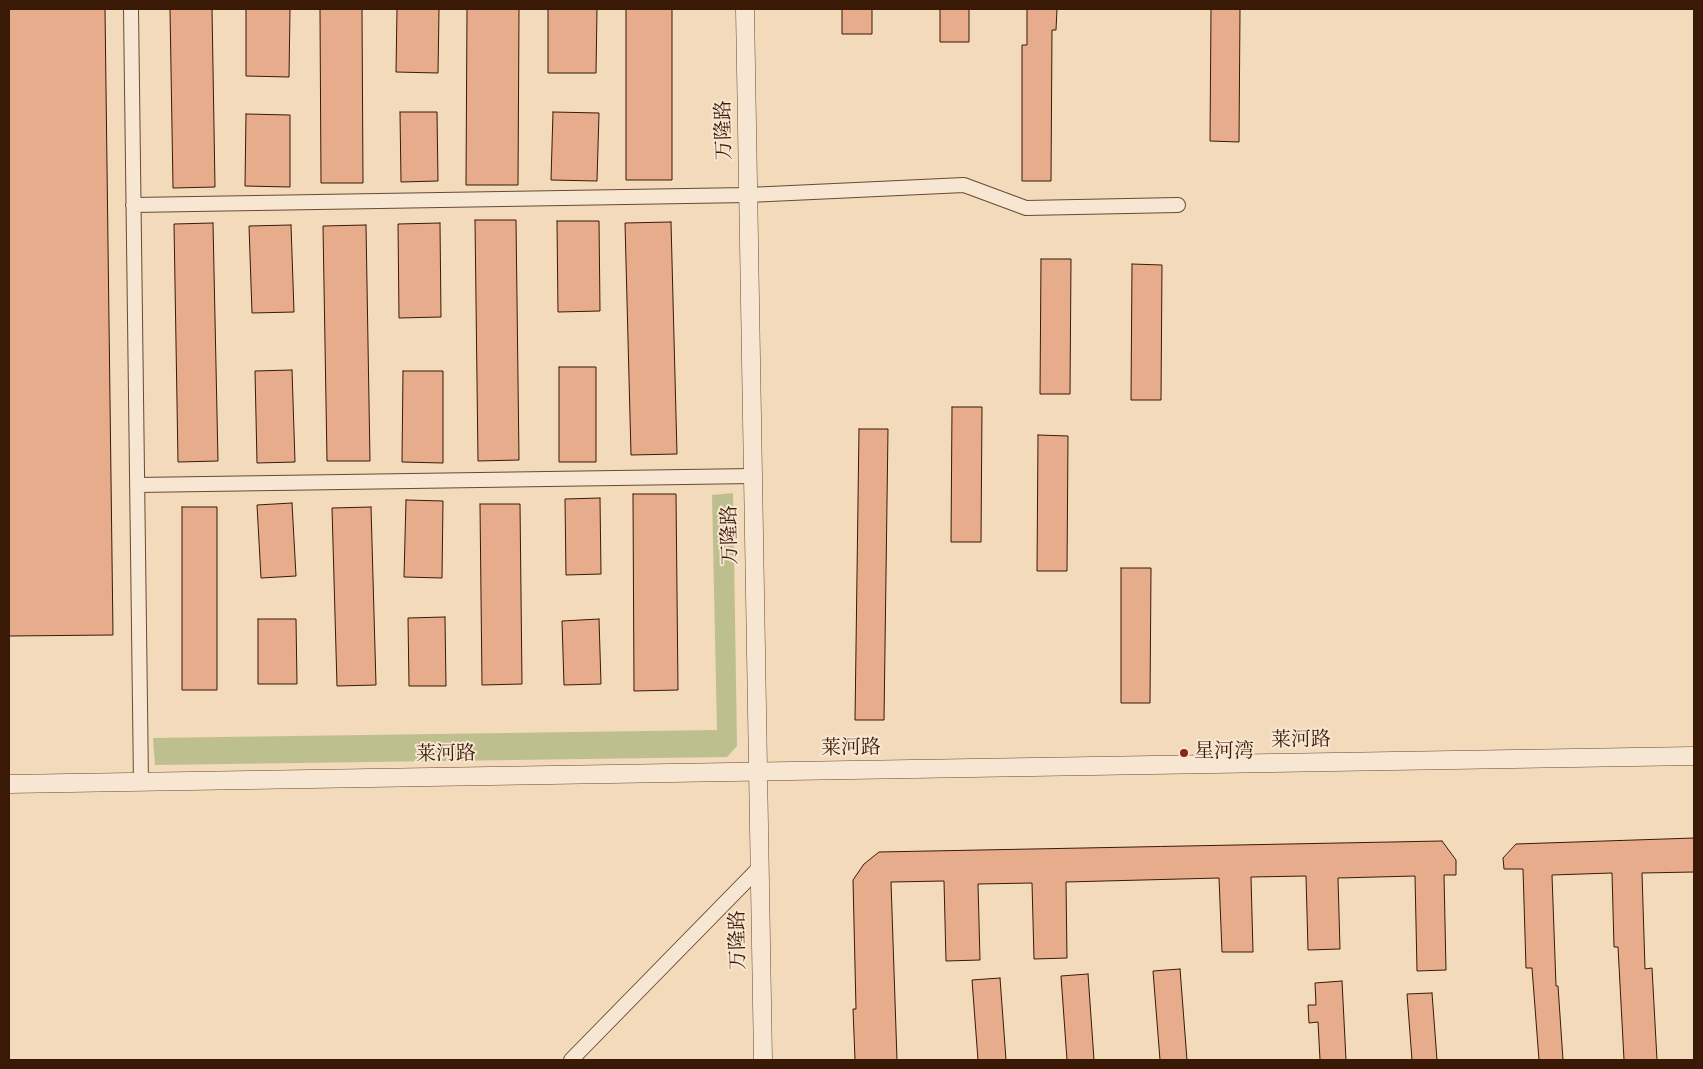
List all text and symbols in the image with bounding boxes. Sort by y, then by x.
street label: 万隆路 [713,100,739,160]
street label: 万隆路 [719,505,745,565]
street label: 莱河路 [1271,729,1331,755]
street label: 莱河路 [821,737,881,763]
place label: 星河湾 [1194,741,1254,765]
street label: 莱河路 [416,743,476,769]
marker: 星河湾 [1178,747,1190,759]
street label: 万隆路 [727,910,753,970]

